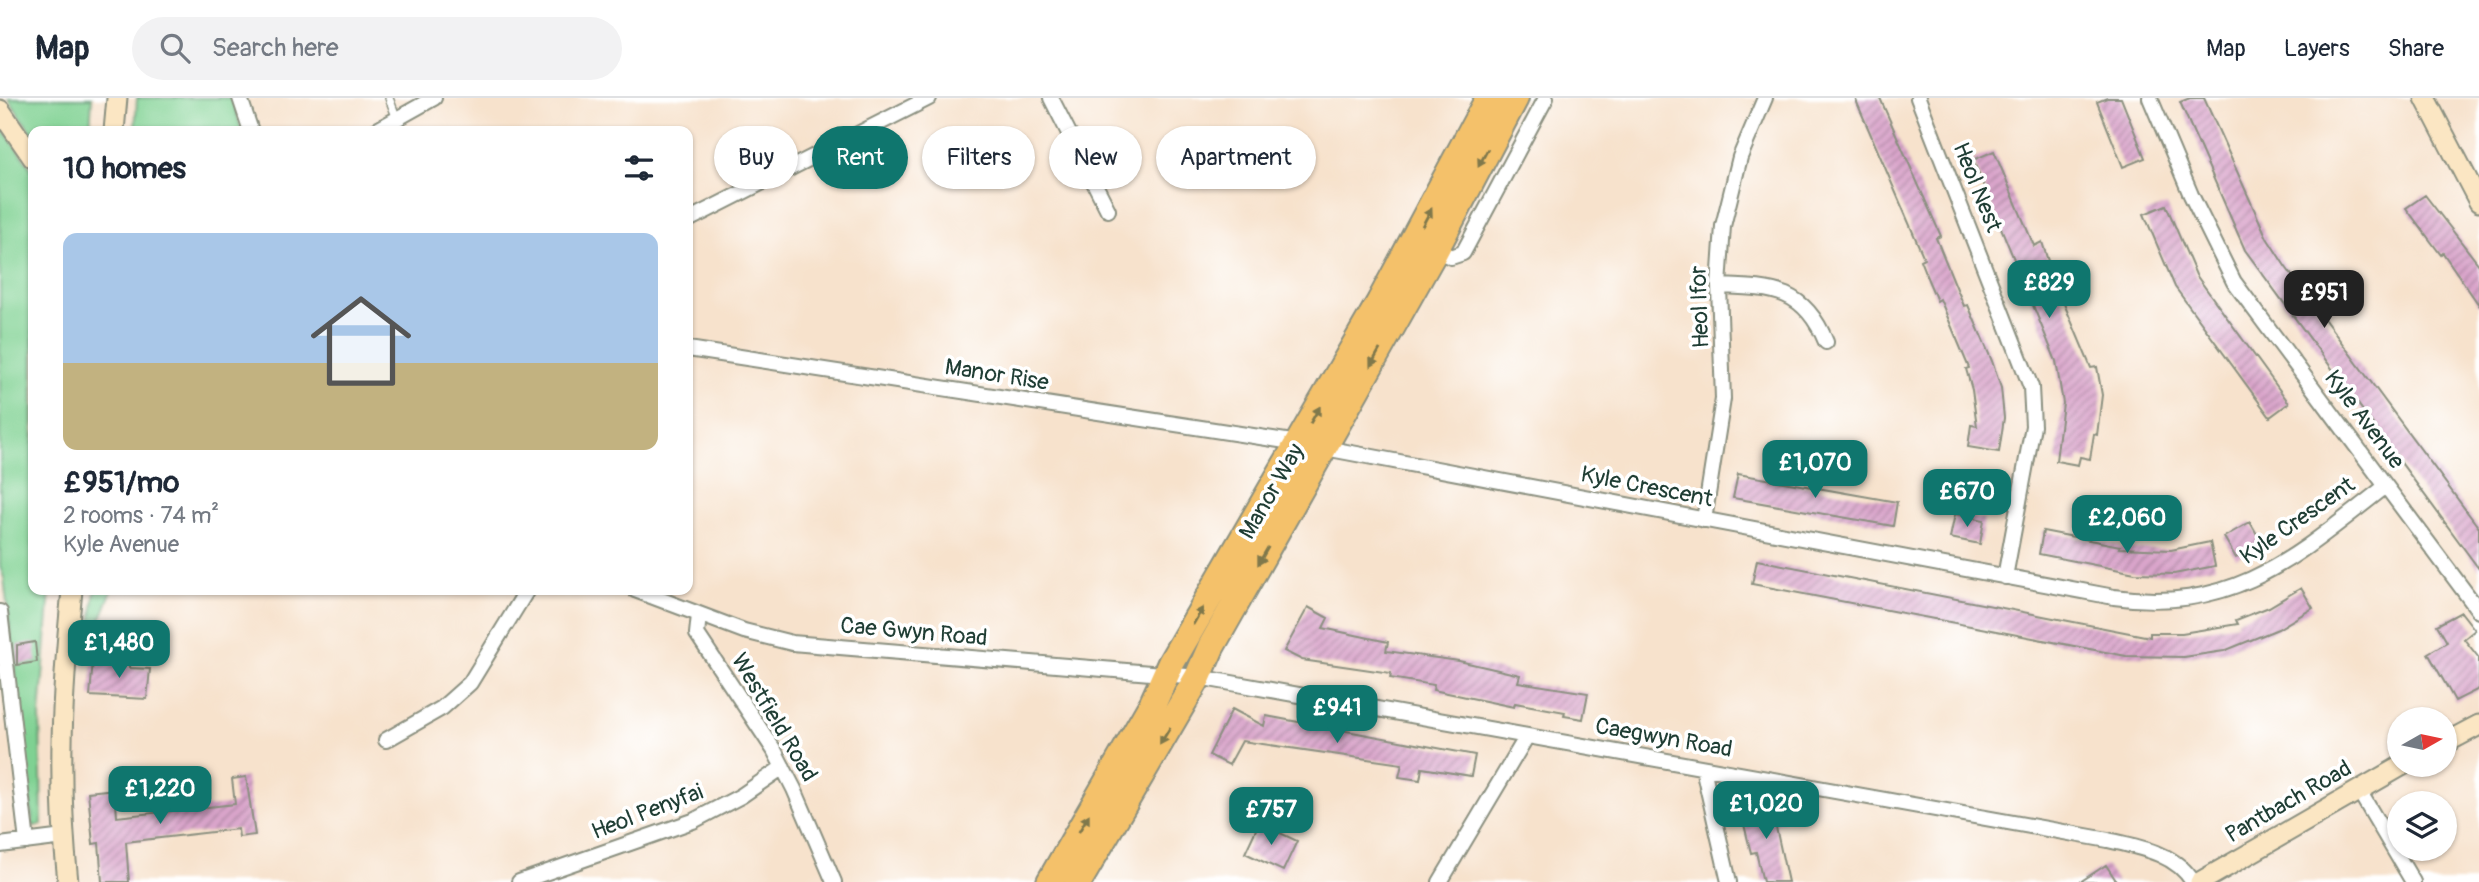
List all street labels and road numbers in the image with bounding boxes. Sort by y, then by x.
street label: Heol Nest [1946,138,2009,237]
street label: Heol Ifor [1684,265,1715,349]
street label: Manor Rise [943,352,1052,397]
street label: Kyle Avenue [2318,364,2412,475]
street label: Manor Way [1232,438,1311,544]
street label: Kyle Crescent [1579,460,1716,514]
street label: Kyle Crescent [2234,470,2361,571]
street label: Cae Gwyn Road [839,611,989,652]
street label: Westfield Road [725,648,824,787]
street label: Caegwyn Road [1593,711,1735,764]
street label: Pantbach Road [2220,754,2357,849]
street label: Heol Penyfai [587,777,707,846]

